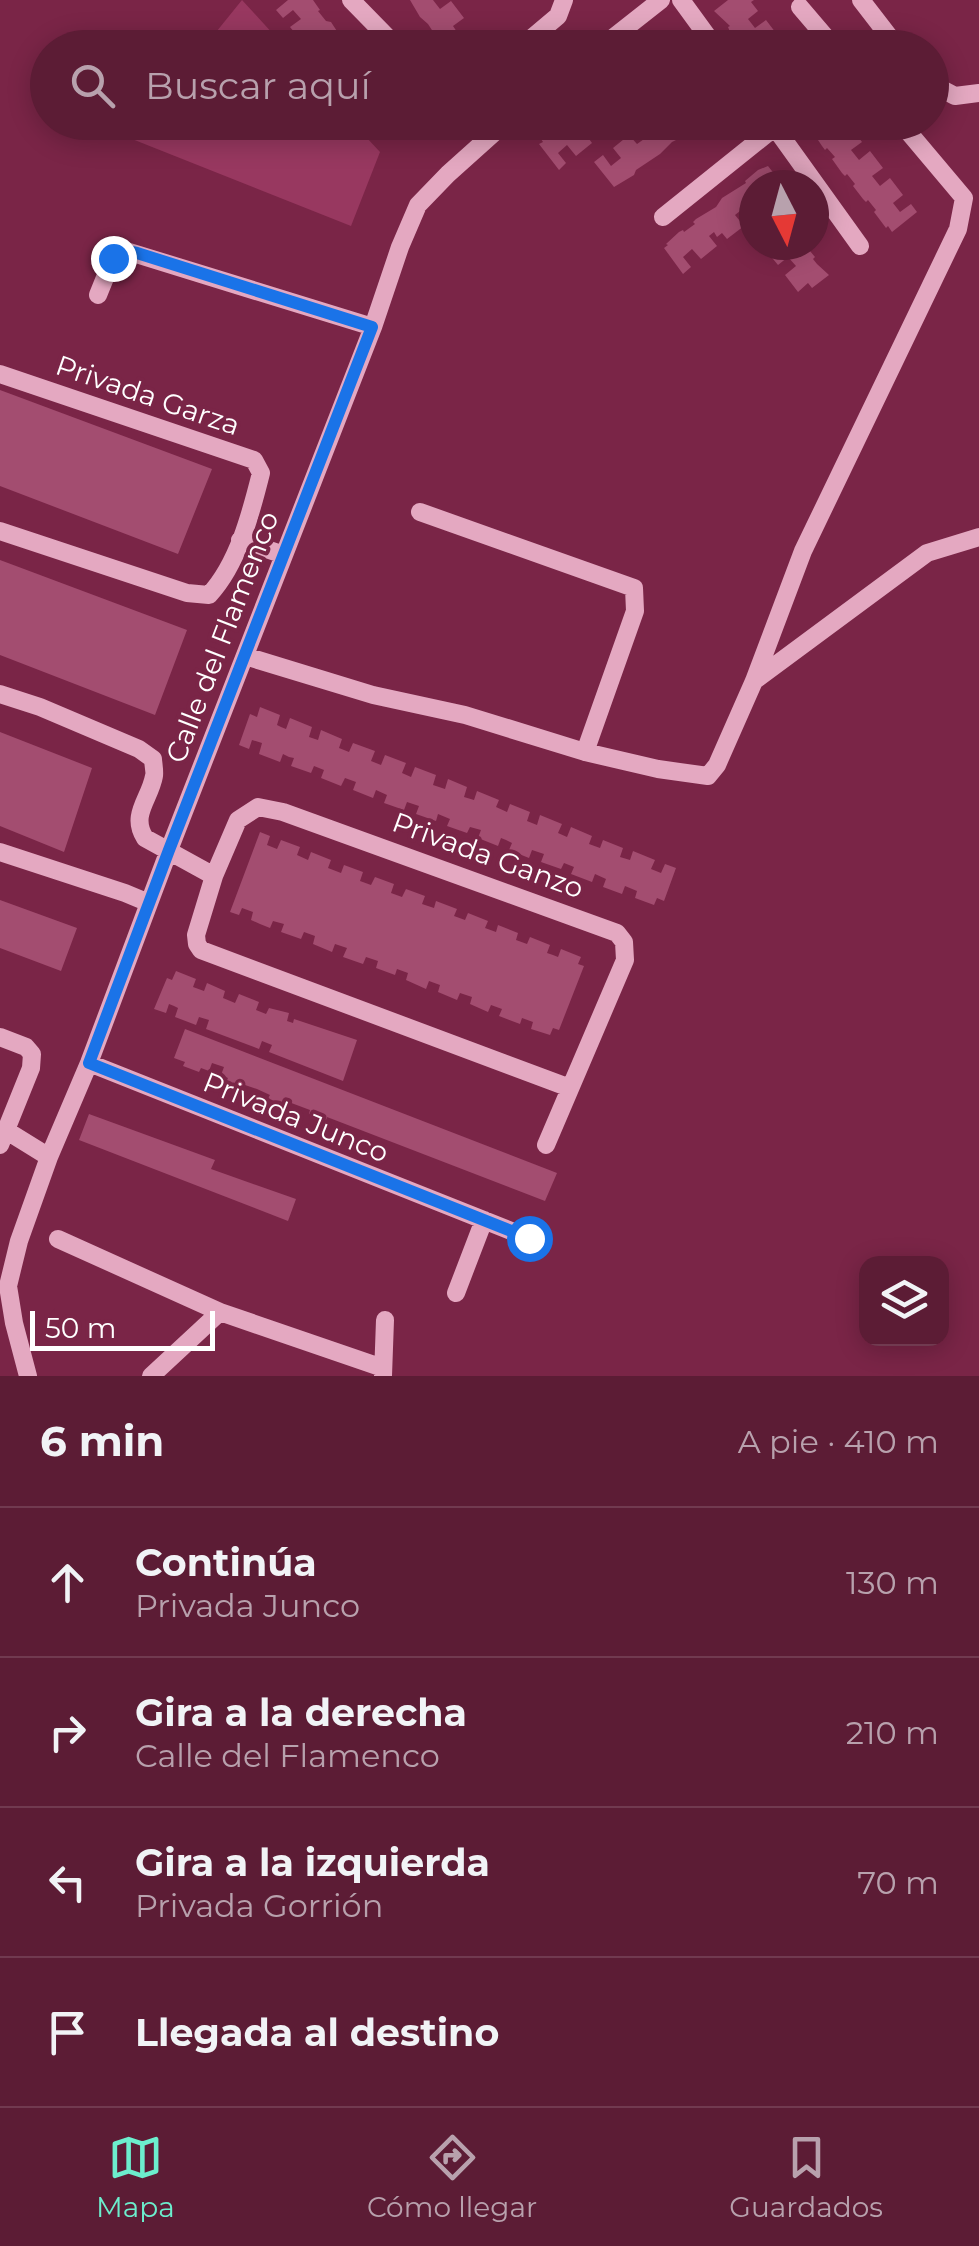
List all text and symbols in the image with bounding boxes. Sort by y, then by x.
search box [30,30,949,140]
icon: search [65,58,120,113]
text: Buscar aquí [145,62,371,109]
north arrow [739,170,829,260]
route end [91,236,137,282]
street label: Privada Garza [52,348,244,442]
street label: Calle del Flamenco [158,506,286,768]
street label: Privada Ganzo [388,805,588,905]
street label: Privada Junco [198,1064,394,1170]
route start [507,1216,553,1262]
map controls [859,1256,949,1346]
button: layers [859,1256,949,1346]
scale bar [30,1306,215,1350]
text: 50 m [45,1311,116,1345]
text: 6 min [40,1415,164,1467]
text: A pie · 410 m [738,1422,939,1461]
text: Continúa [135,1539,317,1586]
icon: ahead [40,1555,95,1610]
text: 130 m [846,1563,939,1602]
text: Privada Junco [135,1586,360,1625]
text: Gira a la derecha [135,1689,467,1736]
icon: right [40,1705,95,1760]
text: 210 m [846,1713,939,1752]
text: Calle del Flamenco [135,1736,440,1775]
text: Gira a la izquierda [135,1839,490,1886]
icon: left [40,1855,95,1910]
text: 70 m [857,1863,939,1902]
text: Privada Gorrión [135,1886,383,1925]
icon: arrive [40,2005,95,2060]
text: Llegada al destino [135,2009,499,2056]
tab: Mapa [96,2130,175,2224]
tab: Cómo llegar [367,2130,537,2224]
tab: Guardados [729,2130,883,2224]

